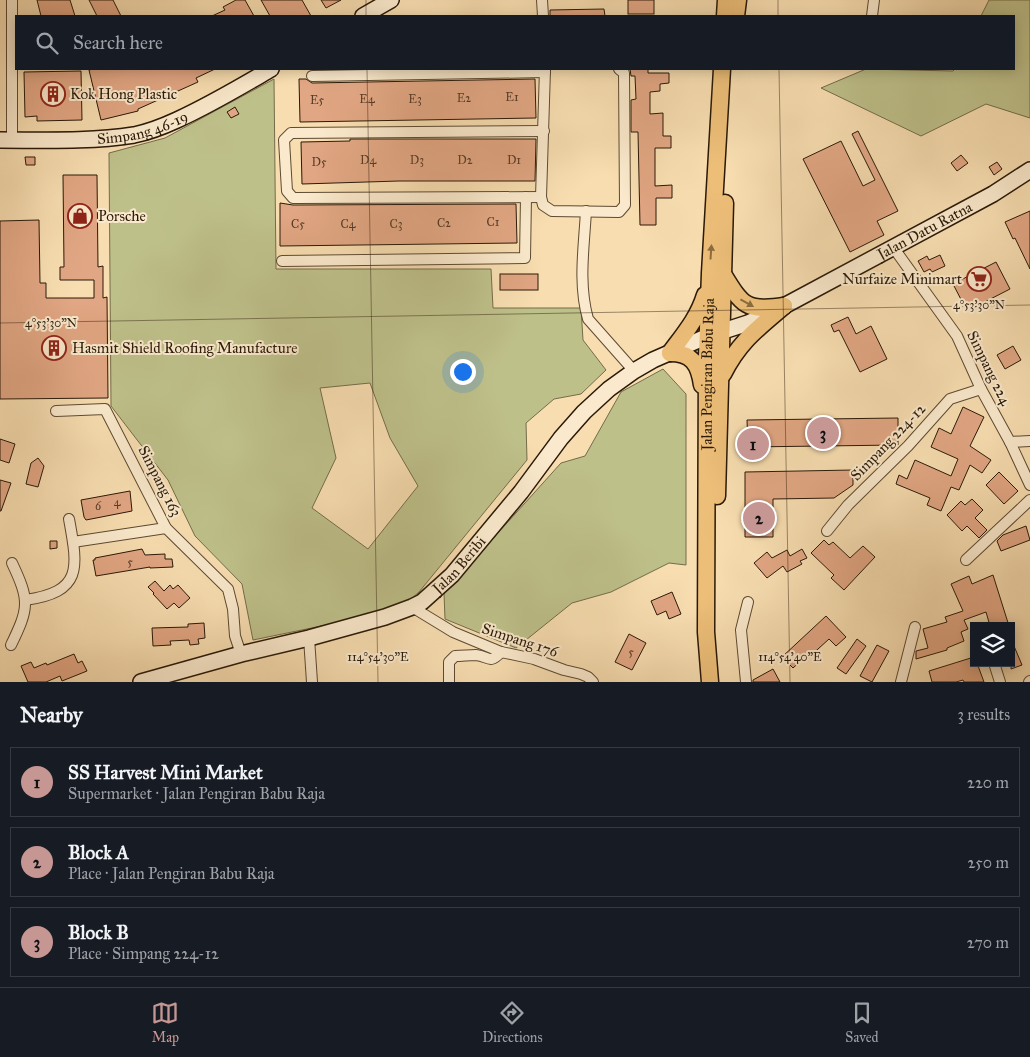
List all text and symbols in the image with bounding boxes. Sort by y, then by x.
search box [15,15,1015,70]
icon: search [33,29,61,57]
text: Search here [73,31,163,54]
building icon: Kok Hong Plastic [40,81,66,107]
place label: Kok Hong Plastic [70,85,177,103]
house number: E1 [505,90,519,104]
house number: E2 [457,91,471,105]
house number: E4 [359,92,375,106]
house number: E3 [408,92,422,106]
house number: E5 [310,93,325,107]
street label: Simpang 46-19 [96,107,191,148]
house number: D4 [360,153,376,167]
house number: D3 [410,153,424,167]
house number: D2 [457,153,473,167]
house number: D1 [507,153,521,167]
house number: D5 [311,155,327,169]
street label: Jalan Datu Ratna [872,197,976,265]
shop icon: Porsche [67,203,93,229]
place label: Porsche [98,207,146,225]
house number: C1 [487,215,500,229]
house number: C2 [437,216,451,230]
house number: C5 [291,217,305,231]
house number: C4 [341,217,356,231]
house number: C3 [390,217,403,231]
one-way arrow [708,244,716,260]
supermarket icon: Nurfaize Minimart [966,266,992,292]
place label: Nurfaize Minimart [842,270,963,288]
street label: Jalan Pengiran Babu Raja [698,297,718,452]
text: 4°53'30"N [953,298,1005,312]
one-way arrow [739,299,754,307]
text: 4°53'30"N [25,316,77,330]
street label: Simpang 224 [963,328,1015,409]
building icon: Hasmit Shield Roofing Manufacture [41,335,67,361]
place label: Hasmit Shield Roofing Manufacture [72,339,297,357]
your location [450,359,476,385]
street label: Simpang 224-12 [847,399,930,484]
pin: 3 [807,414,839,452]
pin: 1 [737,425,769,463]
street label: Simpang 163 [134,443,186,519]
house number: 4 [114,495,121,509]
house number: 6 [95,499,102,513]
pin: 2 [743,499,775,537]
street label: Jalan Beribi [427,533,489,599]
house number: 5 [127,555,133,569]
street label: Simpang 176 [480,619,562,661]
map controls [970,622,1015,667]
button: layers [970,622,1015,667]
house number: 5 [628,645,634,659]
text: 114°54'30"E [347,650,409,664]
text: 114°54'40"E [758,650,822,664]
text: Nearby [20,702,83,728]
text: 3 results [957,705,1010,724]
text: SS Harvest Mini Market [68,761,263,784]
text: 1 [34,773,40,792]
text: 220 m [967,773,1009,792]
text: Supermarket · Jalan Pengiran Babu Raja [68,784,325,803]
text: Block A [68,841,129,864]
text: 2 [33,853,41,872]
text: 250 m [968,853,1009,872]
text: Place · Jalan Pengiran Babu Raja [68,864,275,883]
text: Block B [68,921,129,944]
text: 3 [34,933,40,952]
text: 270 m [967,933,1009,952]
text: Place · Simpang 224-12 [68,944,219,963]
tab: Map [151,999,179,1046]
tab: Directions [482,999,543,1046]
tab: Saved [845,999,879,1046]

